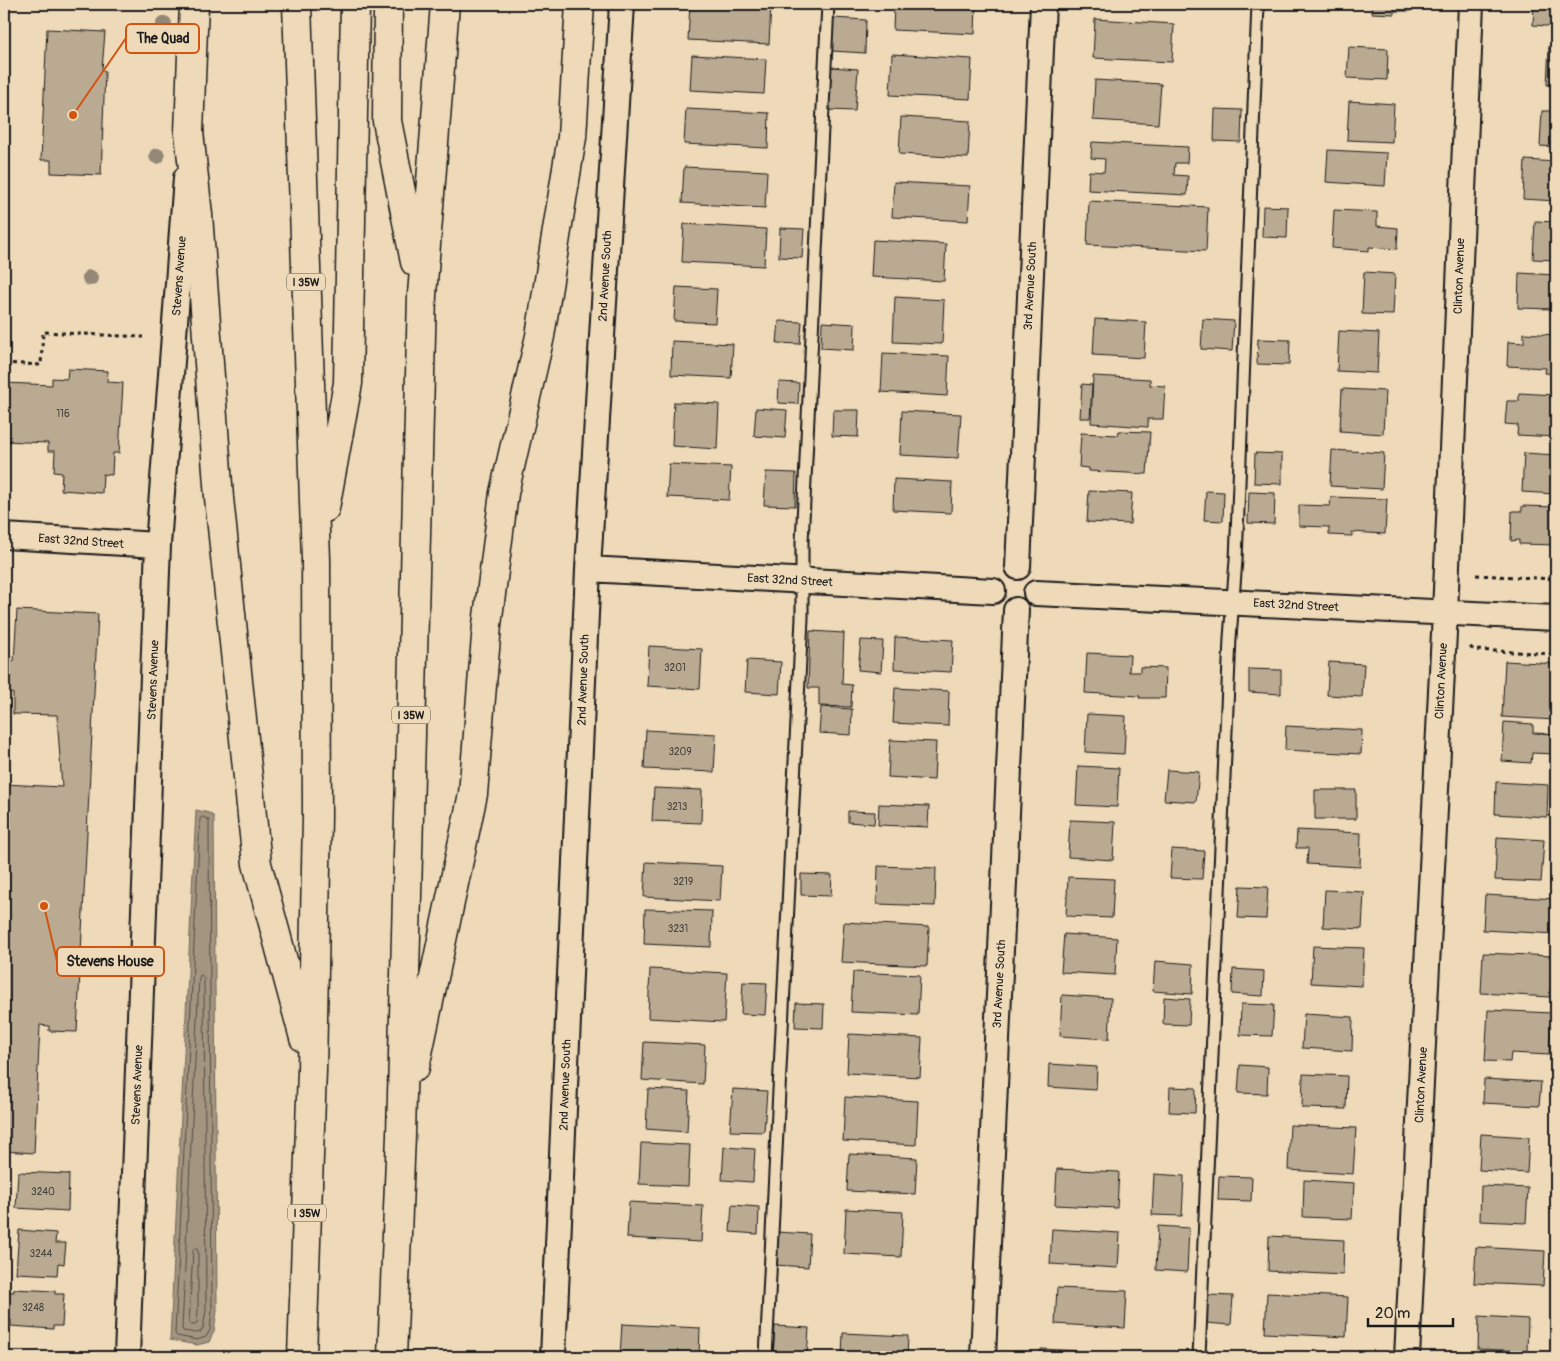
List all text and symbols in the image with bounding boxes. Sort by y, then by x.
callout: The Quad [126,24,199,53]
text: The Quad [135,30,190,47]
street label: 2nd Avenue South [596,230,615,322]
street label: Stevens Avenue [169,235,190,317]
street label: Clinton Avenue [1451,238,1468,314]
street label: 3rd Avenue South [1021,241,1040,331]
road number: I 35W [287,274,325,290]
house number: 116 [56,408,70,420]
street label: East 32nd Street [38,531,124,552]
street label: East 32nd Street [747,571,833,590]
street label: East 32nd Street [1253,596,1339,615]
street label: 2nd Avenue South [574,634,593,726]
street label: Stevens Avenue [145,640,162,720]
street label: Clinton Avenue [1432,642,1451,720]
house number: 3201 [664,662,686,674]
road number: I 35W [392,706,430,724]
house number: 3209 [668,746,692,758]
house number: 3213 [667,801,688,813]
house number: 3219 [673,876,693,888]
house number: 3231 [668,923,688,935]
street label: 3rd Avenue South [990,939,1009,1029]
callout: Stevens House [57,947,164,976]
text: Stevens House [66,953,155,970]
street label: 2nd Avenue South [556,1039,575,1131]
street label: Stevens Avenue [129,1045,146,1125]
street label: Clinton Avenue [1412,1046,1431,1124]
house number: 3240 [31,1186,55,1198]
road number: I 35W [288,1204,326,1222]
house number: 3244 [30,1248,53,1260]
scale bar [1368,1296,1452,1328]
house number: 3248 [22,1302,44,1314]
text: 20 m [1375,1304,1410,1323]

